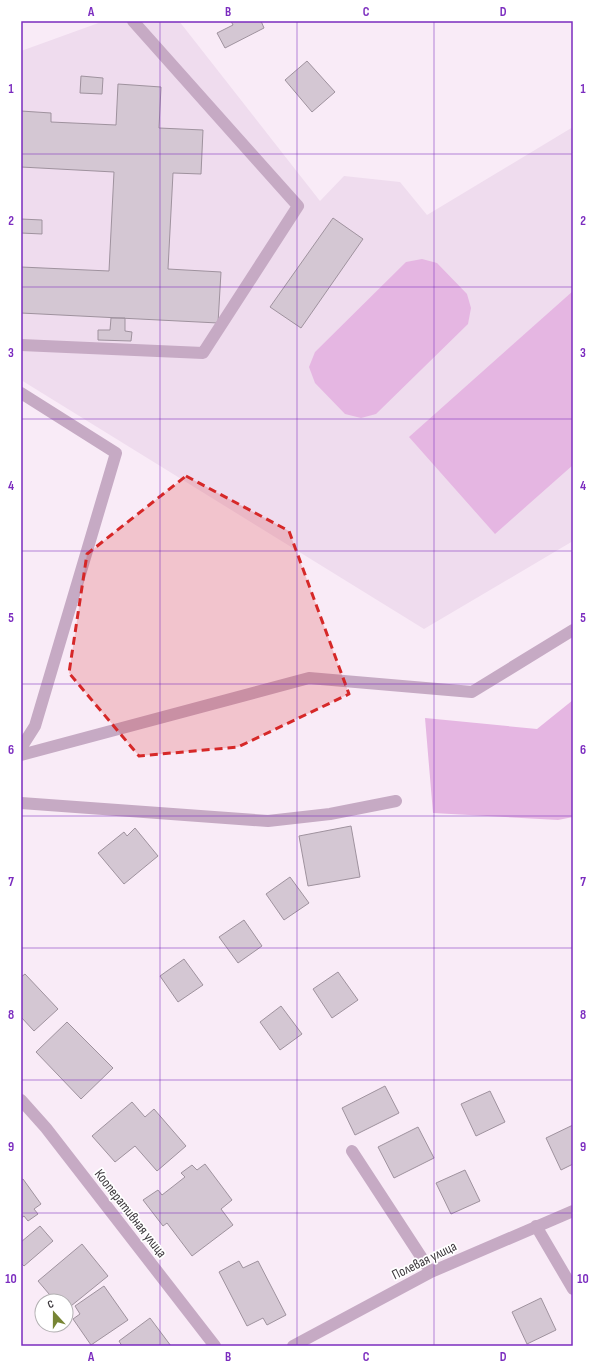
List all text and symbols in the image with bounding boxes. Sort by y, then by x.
text: A [87,4,95,20]
text: B [225,4,231,20]
text: C [363,4,370,20]
text: D [500,4,507,20]
text: 1 [8,81,14,97]
text: 1 [580,81,586,97]
text: 2 [8,213,14,229]
text: 2 [580,213,586,229]
text: 3 [8,345,14,361]
text: 3 [580,345,586,361]
text: 4 [8,478,14,494]
text: 4 [580,478,586,494]
text: 5 [8,610,14,626]
text: 5 [580,610,586,626]
text: 6 [8,742,14,758]
text: 6 [580,742,586,758]
text: 7 [8,874,14,890]
text: 7 [580,874,586,890]
text: 8 [8,1007,14,1023]
text: 8 [580,1007,586,1023]
text: 9 [8,1139,14,1155]
text: 9 [580,1139,586,1155]
street label: Кооперативная улица [91,1166,170,1261]
street label: Полевая улица [389,1238,459,1283]
text: 10 [5,1271,17,1287]
text: 10 [577,1271,589,1287]
north arrow [34,1293,74,1333]
text: С [46,1297,56,1311]
text: A [87,1349,95,1365]
text: B [225,1349,231,1365]
text: C [363,1349,370,1365]
text: D [500,1349,507,1365]

